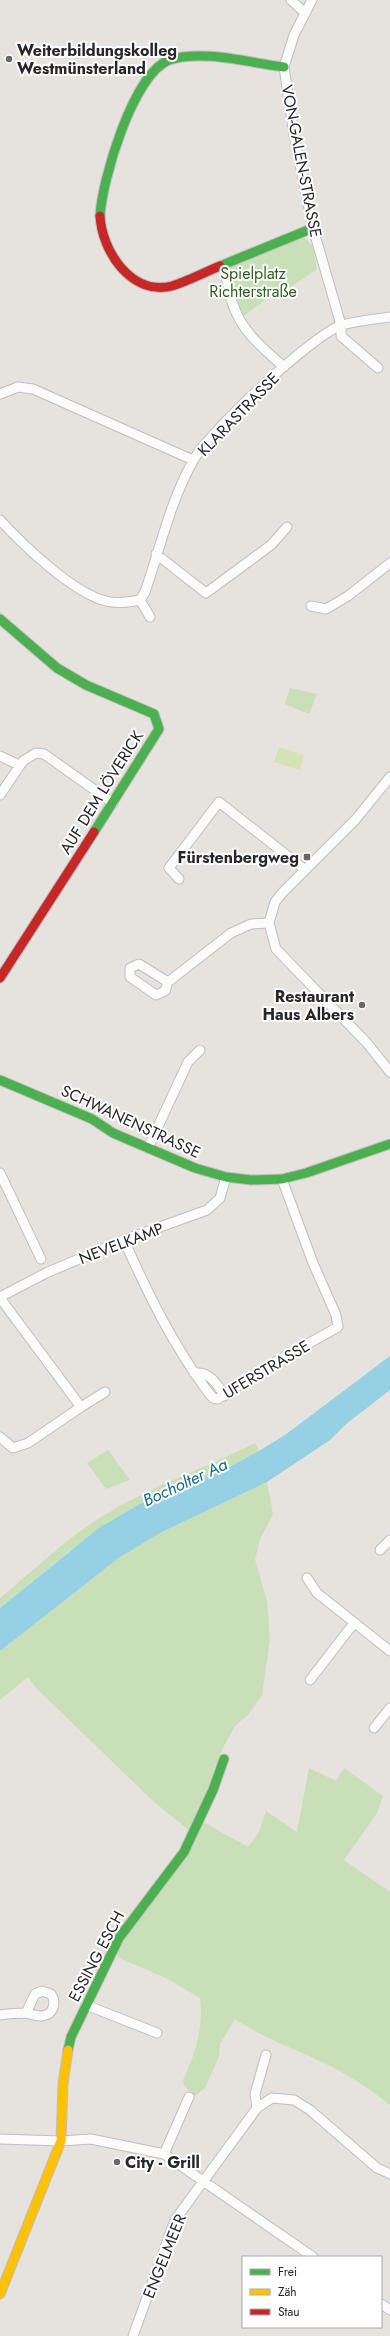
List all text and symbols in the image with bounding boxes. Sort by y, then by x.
place label: Weiterbildungskolleg Westmünsterland [17,39,177,80]
marker: Weiterbildungskolleg Westmünsterland [4,54,14,64]
street label: VON-GALEN-STRASSE [275,83,328,239]
park label: Spielplatz Richterstraße [209,262,297,303]
street label: KLARASTRASSE [192,367,284,461]
street label: AUF DEM LÖVERICK [54,726,149,859]
place label: Fürstenbergweg [178,846,299,869]
marker: Fürstenbergweg [302,852,312,862]
place label: Restaurant Haus Albers [263,985,355,1026]
marker: Restaurant Haus Albers [357,1000,367,1010]
street label: SCHWANENSTRASSE [57,1079,204,1164]
street label: NEVELKAMP [75,1217,167,1270]
street label: UFERSTRASSE [218,1334,314,1404]
water label: Bocholter Aa [139,1452,232,1512]
street label: ESSING ESCH [63,1907,130,2006]
place label: City - Grill [125,2151,200,2174]
marker: City - Grill [112,2157,122,2167]
street label: ENGELMEER [137,2211,192,2302]
legend [242,2256,382,2328]
text: Frei [278,2263,297,2281]
text: Zäh [278,2283,297,2301]
text: Stau [278,2303,300,2321]

